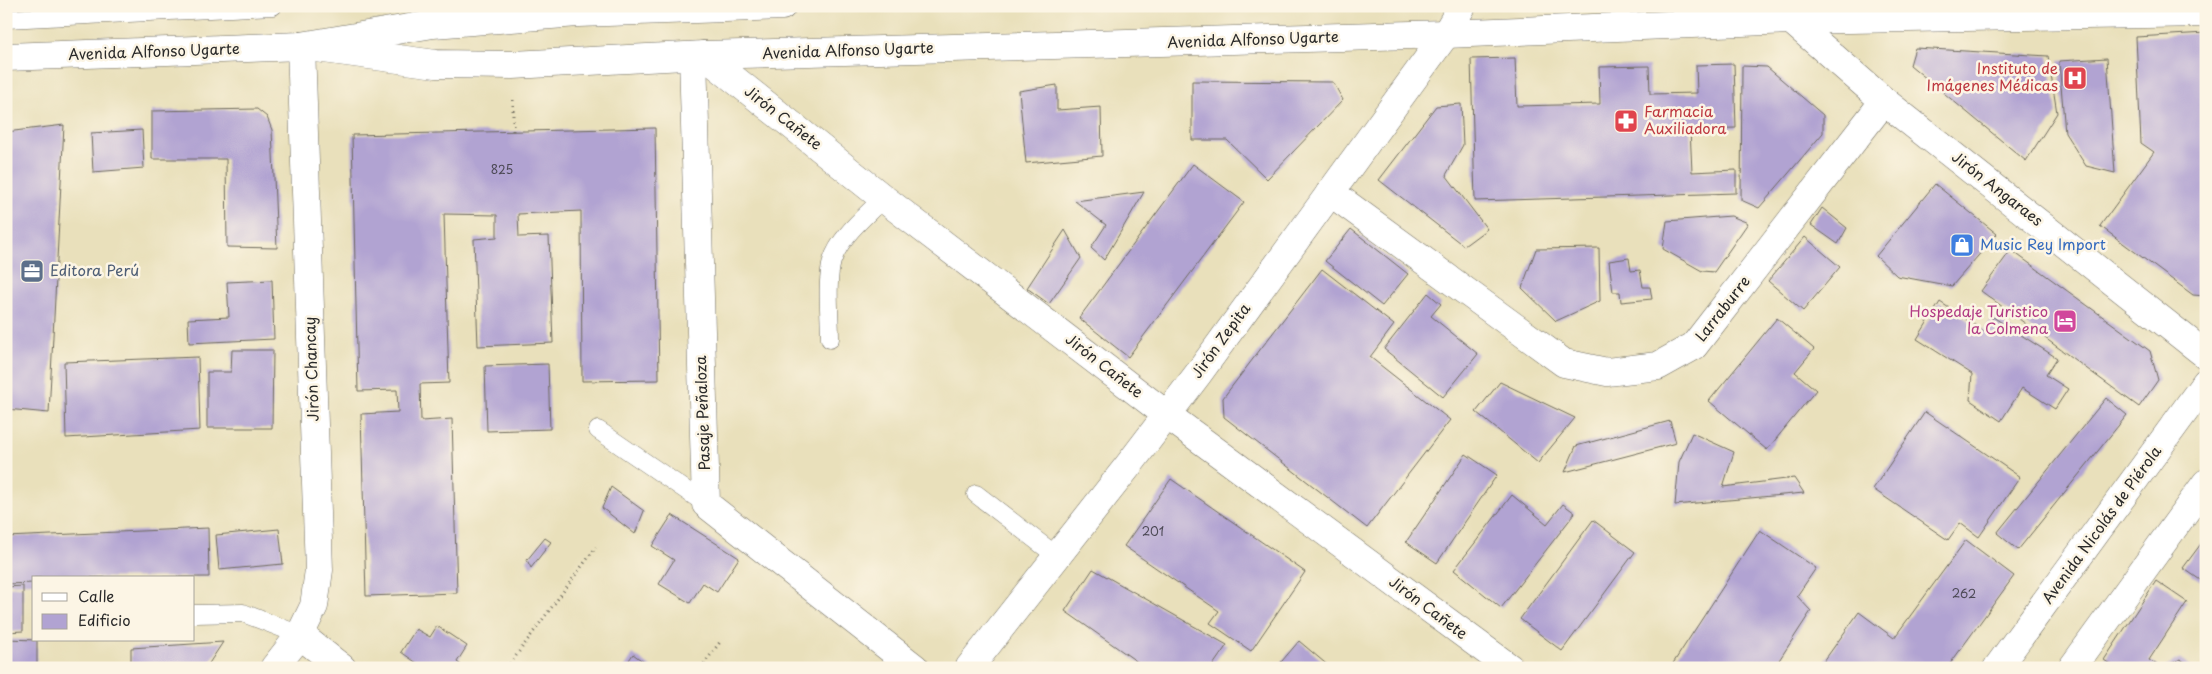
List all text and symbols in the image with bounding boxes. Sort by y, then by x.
street label: Avenida Alfonso Ugarte [1167,24,1339,53]
street label: Avenida Alfonso Ugarte [762,35,934,64]
street label: Avenida Alfonso Ugarte [68,36,240,65]
place label: Instituto de Imágenes Médicas [1927,56,2058,96]
hospital icon: Instituto de Imágenes Médicas [2062,65,2088,91]
street label: Jirón Cañete [740,79,828,155]
place label: Farmacia Auxiliadora [1644,99,1727,139]
pharmacy icon: Farmacia Auxiliadora [1613,108,1639,134]
street label: Jirón Angaraes [1947,145,2049,231]
house number: 825 [491,160,513,178]
shop icon: Music Rey Import [1949,232,1975,258]
place label: Music Rey Import [1980,232,2106,255]
office icon: Editora Perú [19,258,45,284]
place label: Editora Perú [50,258,139,281]
street label: Larraburre [1689,270,1755,346]
street label: Jirón Zepita [1185,297,1255,383]
place label: Hospedaje Turistico la Colmena [1910,299,2049,339]
hotel icon: Hospedaje Turistico la Colmena [2052,308,2078,334]
street label: Jirón Chancay [297,316,324,422]
street label: Jirón Cañete [1061,327,1149,403]
street label: Pasaje Peñaloza [688,355,715,471]
street label: Avenida Nicolás de Piérola [2035,440,2166,608]
house number: 201 [1142,522,1164,540]
street label: Jirón Cañete [1385,570,1473,644]
legend [32,576,195,642]
text: Calle [78,584,115,607]
house number: 262 [1952,584,1976,602]
text: Edificio [78,608,131,631]

